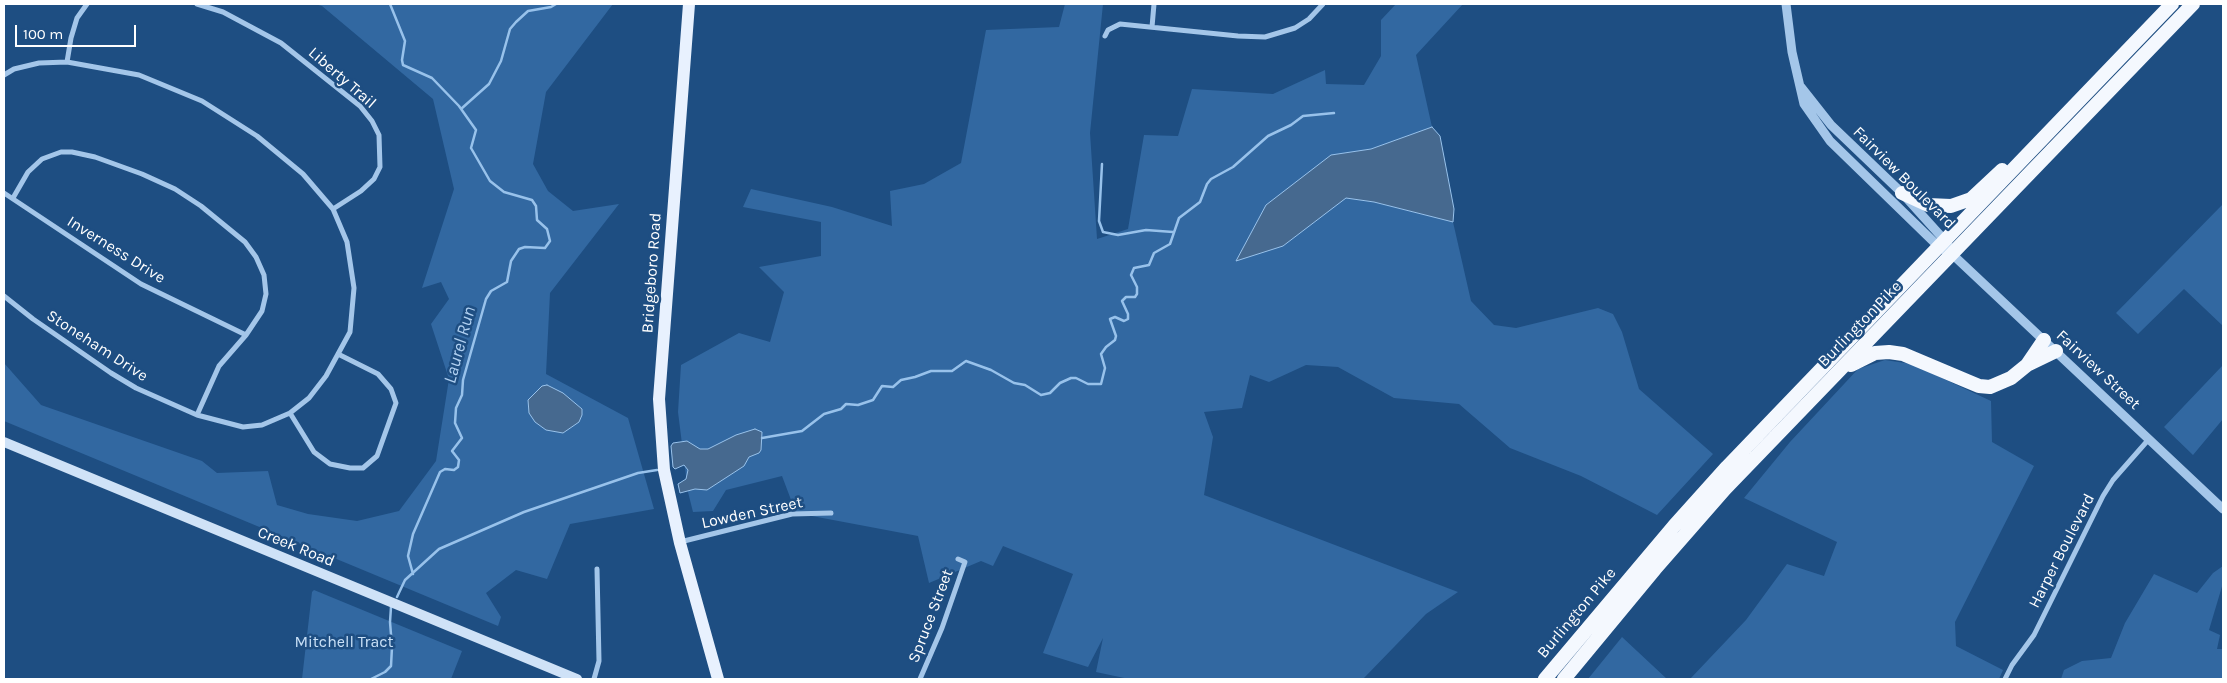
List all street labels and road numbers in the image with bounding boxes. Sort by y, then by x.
street label: Liberty Trail [304,43,380,113]
street label: Fairview Boulevard [1849,123,1959,233]
street label: Inverness Drive [63,212,169,288]
street label: Bridgeboro Road [638,212,666,334]
street label: Burlington Pike [1814,277,1906,371]
street label: Stoneham Drive [43,306,151,386]
street label: Fairview Street [2052,326,2144,414]
street label: Harper Boulevard [2025,491,2099,611]
street label: Lowden Street [700,493,804,533]
street label: Creek Road [255,523,337,571]
street label: Burlington Pike [1534,564,1620,662]
street label: Spruce Street [904,566,958,666]

